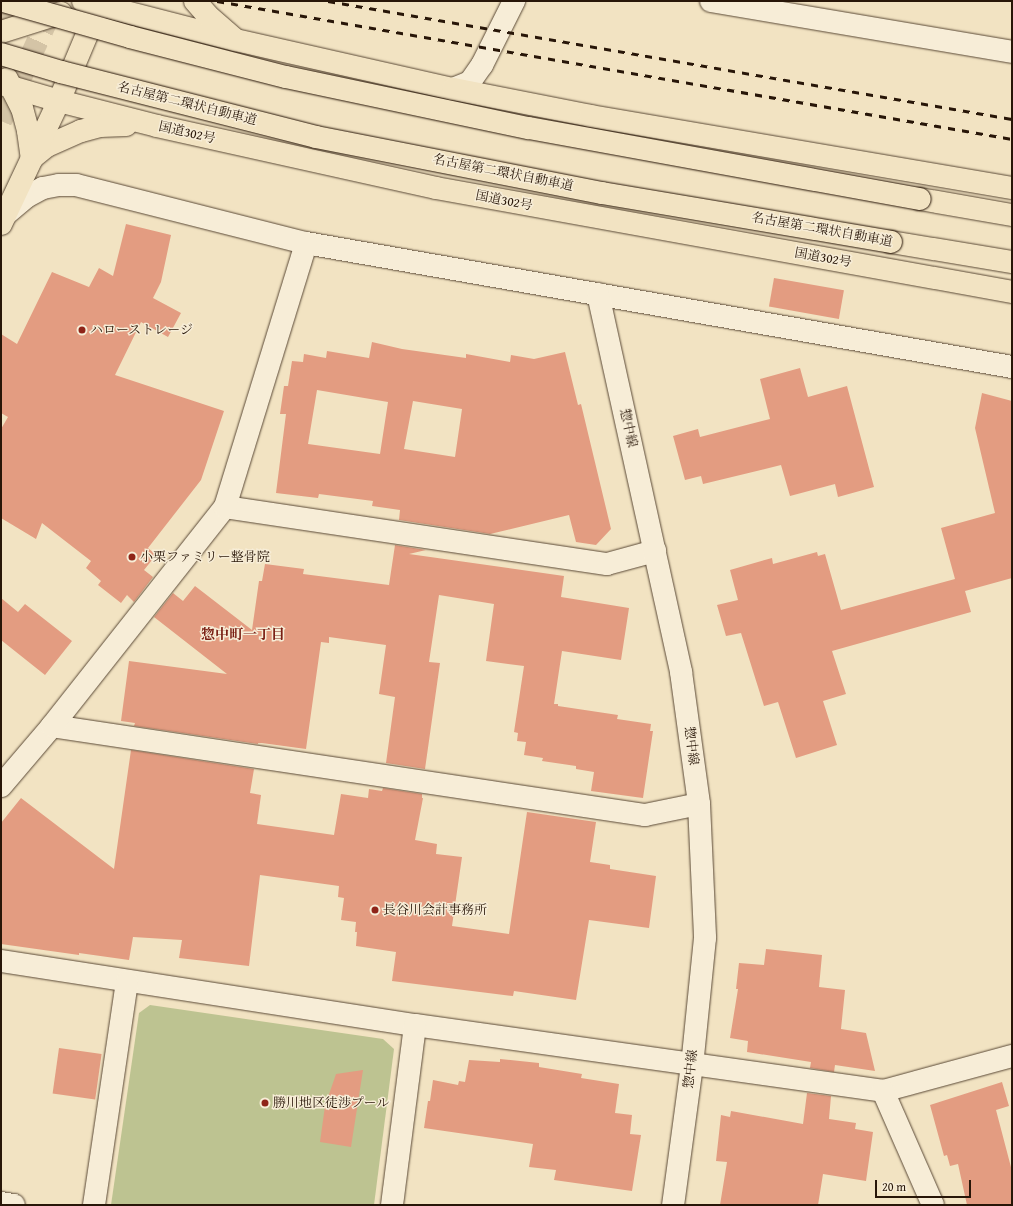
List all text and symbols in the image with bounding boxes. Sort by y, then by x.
street label: 名古屋第二環状自動車道 [116,79,258,129]
street label: 国道302号 [157,119,217,147]
street label: 名古屋第二環状自動車道 [431,152,575,194]
street label: 国道302号 [474,188,534,214]
street label: 名古屋第二環状自動車道 [750,210,894,250]
street label: 国道302号 [793,245,853,271]
place label: ハローストレージ [90,322,194,338]
marker: ハローストレージ [77,325,87,335]
street label: 惣中線 [616,407,640,449]
place label: 小栗ファミリー整骨院 [140,549,270,565]
marker: 小栗ファミリー整骨院 [127,552,137,562]
district label: 惣中町一丁目 [201,626,285,642]
street label: 惣中線 [681,726,701,766]
place label: 長谷川会計事務所 [383,902,487,918]
marker: 長谷川会計事務所 [370,905,380,915]
street label: 惣中線 [681,1049,701,1089]
place label: 勝川地区徒渉プール [273,1095,390,1111]
marker: 勝川地区徒渉プール [260,1098,270,1108]
scale bar [877,1172,973,1198]
text: 20 m [882,1178,906,1195]

